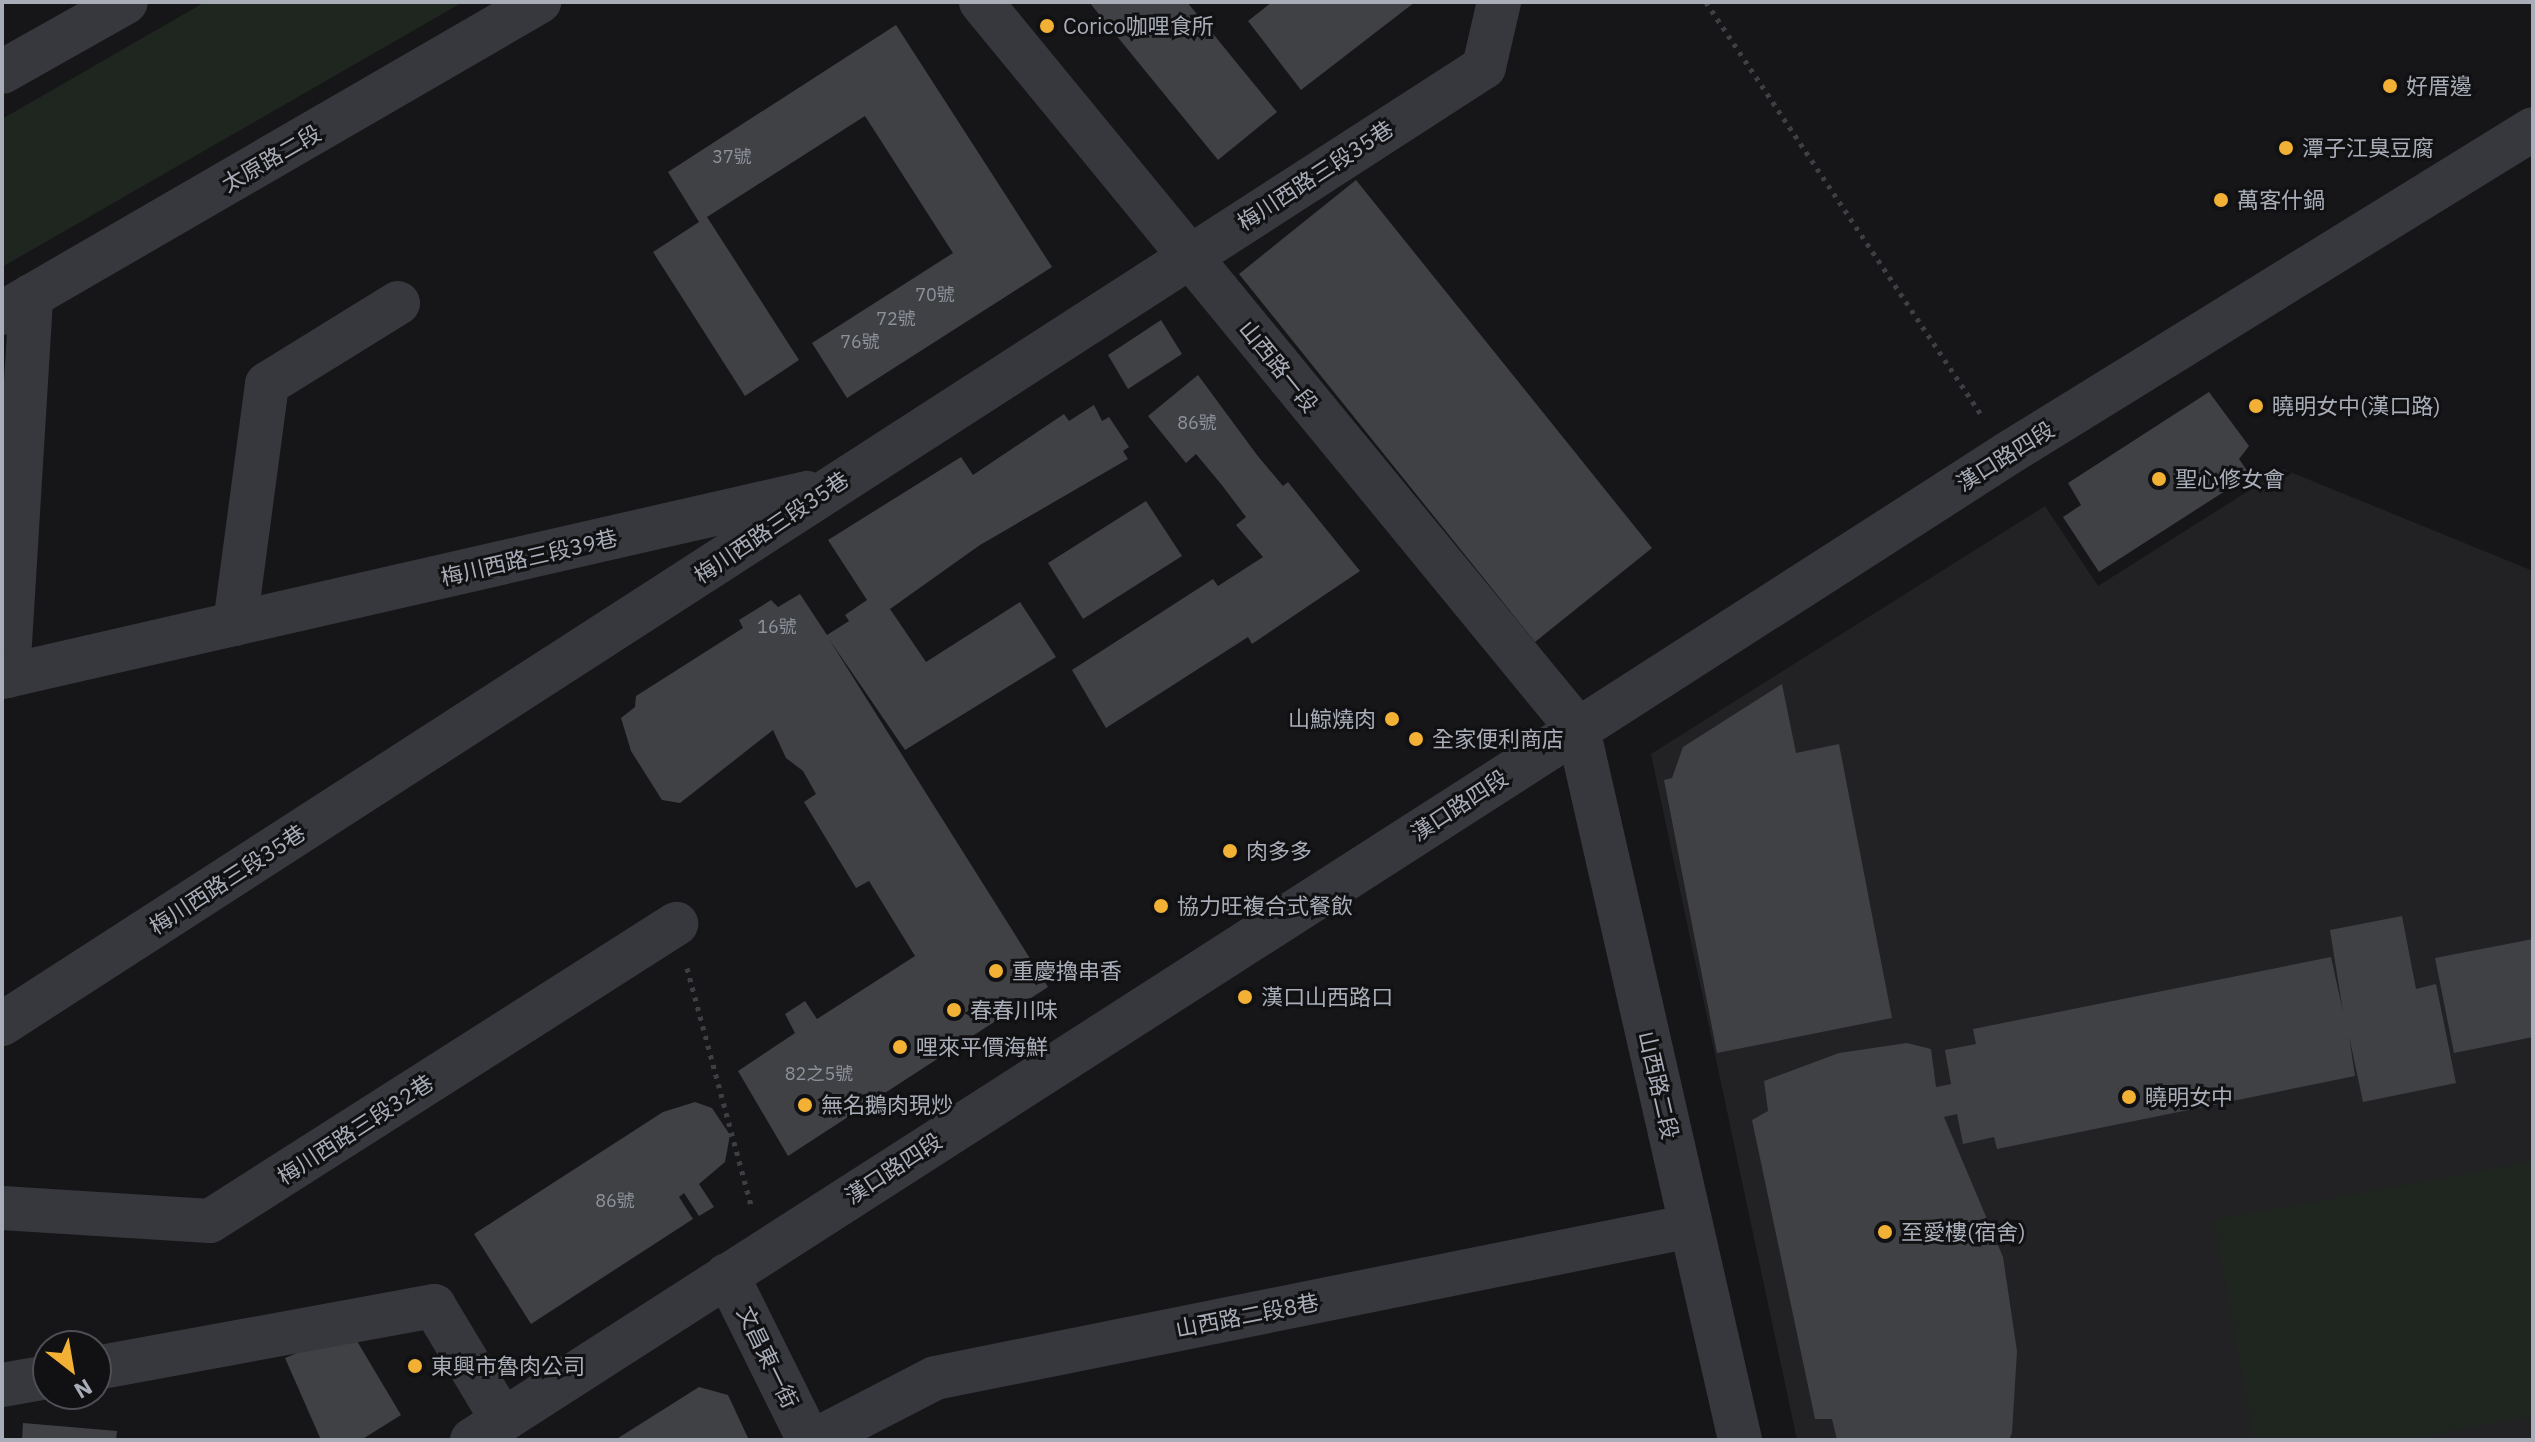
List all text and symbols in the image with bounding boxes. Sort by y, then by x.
place label: Corico咖哩食所 [1063,13,1214,39]
marker: Corico咖哩食所 [1038,17,1056,35]
place label: 好厝邊 [2406,73,2472,99]
marker: 好厝邊 [2381,77,2399,95]
street label: 梅川西路三段35巷 [1232,115,1398,235]
street label: 太原路二段 [217,119,325,197]
place label: 潭子江臭豆腐 [2302,135,2434,161]
marker: 潭子江臭豆腐 [2277,139,2295,157]
house number: 37號 [712,146,752,168]
place label: 萬客什鍋 [2237,187,2325,213]
marker: 萬客什鍋 [2212,191,2230,209]
house number: 70號 [915,284,955,306]
house number: 72號 [876,308,916,330]
street label: 山西路一段 [1234,315,1324,417]
house number: 76號 [840,331,880,353]
place label: 曉明女中(漢口路) [2272,393,2441,419]
marker: 曉明女中(漢口路) [2247,397,2265,415]
house number: 86號 [1177,412,1217,434]
street label: 漢口路四段 [1951,416,2059,496]
street label: 梅川西路三段35巷 [689,466,853,588]
place label: 聖心修女會 [2175,466,2285,492]
marker: 聖心修女會 [2150,470,2168,488]
street label: 梅川西路三段39巷 [438,524,620,590]
house number: 16號 [757,616,797,638]
place label: 山鯨燒肉 [1288,706,1376,732]
marker: 山鯨燒肉 [1383,710,1401,728]
place label: 全家便利商店 [1432,726,1564,752]
marker: 全家便利商店 [1407,730,1425,748]
street label: 漢口路四段 [1406,764,1512,846]
street label: 梅川西路三段35巷 [144,819,310,939]
place label: 肉多多 [1246,838,1312,864]
marker: 肉多多 [1221,842,1239,860]
place label: 協力旺複合式餐飲 [1177,893,1353,919]
marker: 協力旺複合式餐飲 [1152,897,1170,915]
place label: 重慶擼串香 [1012,958,1122,984]
marker: 重慶擼串香 [987,962,1005,980]
place label: 漢口山西路口 [1261,984,1393,1010]
marker: 漢口山西路口 [1236,988,1254,1006]
place label: 春春川味 [970,997,1058,1023]
marker: 春春川味 [945,1001,963,1019]
street label: 山西路二段 [1634,1028,1684,1142]
place label: 哩來平價海鮮 [916,1034,1048,1060]
marker: 哩來平價海鮮 [891,1038,909,1056]
house number: 82之5號 [785,1063,853,1085]
street label: 梅川西路三段32巷 [272,1069,438,1189]
place label: 曉明女中 [2145,1084,2233,1110]
marker: 曉明女中 [2120,1088,2138,1106]
place label: 無名鵝肉現炒 [821,1092,953,1118]
marker: 無名鵝肉現炒 [796,1096,814,1114]
street label: 漢口路四段 [840,1127,946,1209]
house number: 86號 [595,1190,635,1212]
place label: 至愛樓(宿舍) [1901,1219,2026,1245]
marker: 至愛樓(宿舍) [1876,1223,1894,1241]
street label: 山西路二段8巷 [1173,1288,1321,1342]
street label: 文昌東一街 [732,1302,804,1412]
north arrow [32,1330,112,1410]
place label: 東興市魯肉公司 [431,1353,585,1379]
marker: 東興市魯肉公司 [406,1357,424,1375]
text: N [69,1373,98,1406]

